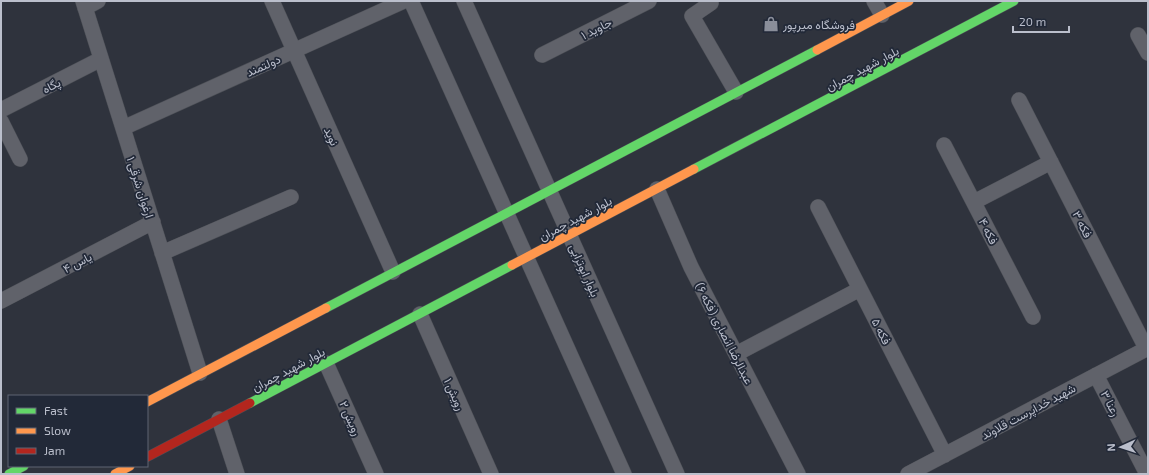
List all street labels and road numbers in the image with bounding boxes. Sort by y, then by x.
street label: جاوید ۱ [578,14,615,43]
street label: بلوار شهید چمران [823,43,902,95]
street label: دولتمند [244,51,283,81]
street label: پگاه [40,74,64,97]
street label: نوید [320,125,342,148]
street label: ارغوان شرقی ۱ [123,154,158,220]
street label: بلوار شهید چمران [536,193,615,245]
street label: فکه ۳ [1070,208,1096,240]
street label: فکه ۴ [977,216,1001,246]
street label: بلوار ابوترابی [565,241,603,300]
street label: یاس ۴ [60,249,95,277]
street label: عبدالرضا انصاری (فکه ۶) [691,280,757,387]
street label: فکه ۵ [869,316,895,346]
street label: بلوار شهید چمران [249,344,328,396]
street label: رویش ۱ [440,376,468,413]
street label: شهید خداپرست قلاوند [978,380,1079,444]
street label: رعنا ۳ [1097,388,1123,419]
street label: رویش ۲ [335,398,365,438]

